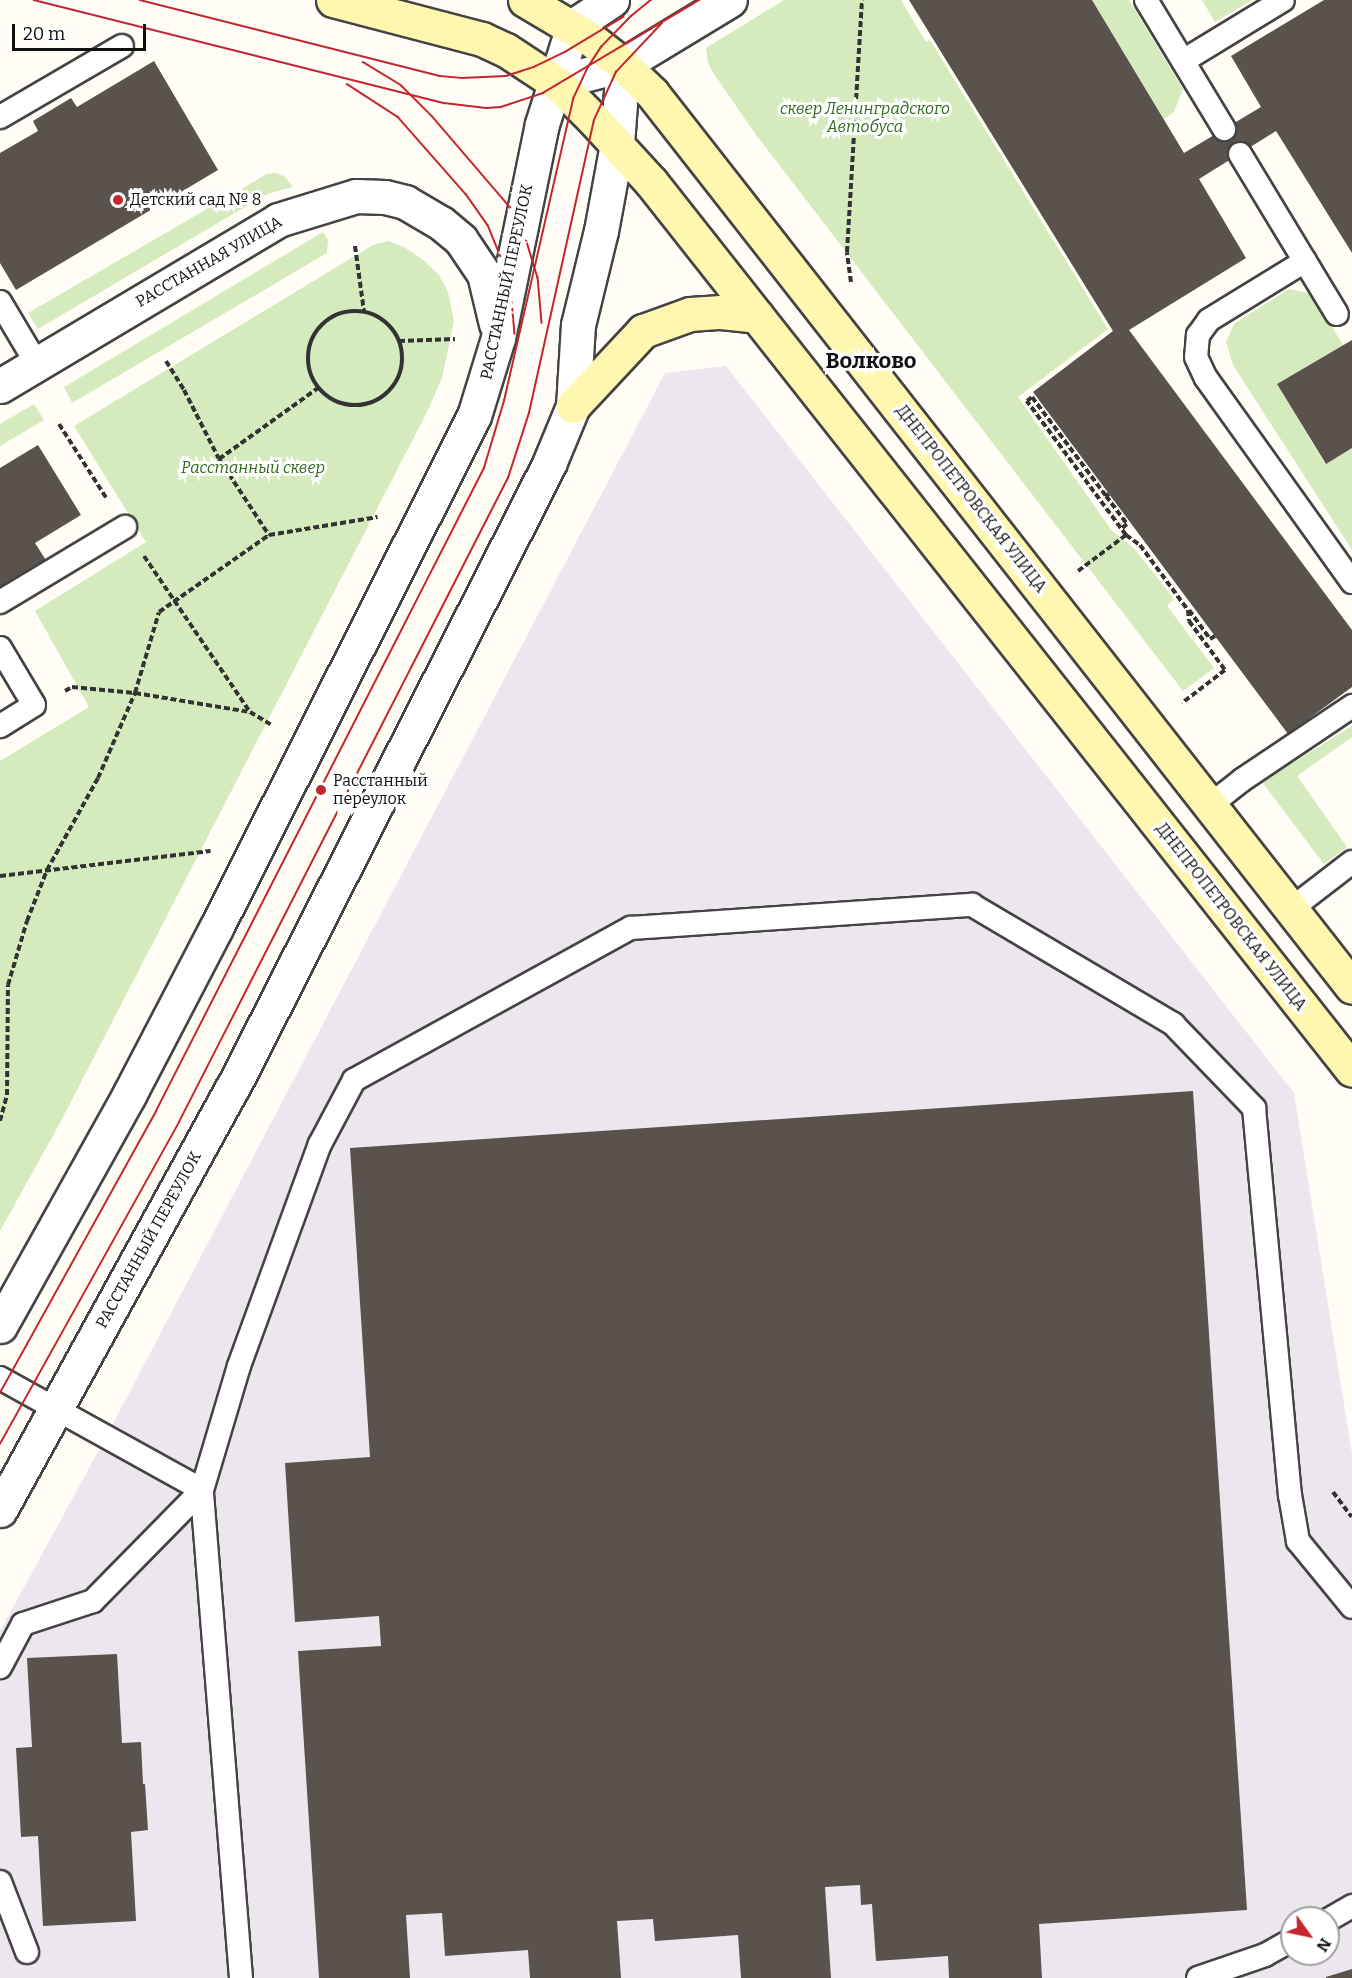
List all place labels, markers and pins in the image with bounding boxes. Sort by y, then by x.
place label: Детский сад № 8 [130,190,261,210]
marker: Детский сад № 8 [111,193,125,207]
place label: Расстанный переулок [333,771,428,809]
marker: Расстанный переулок [314,783,328,797]

